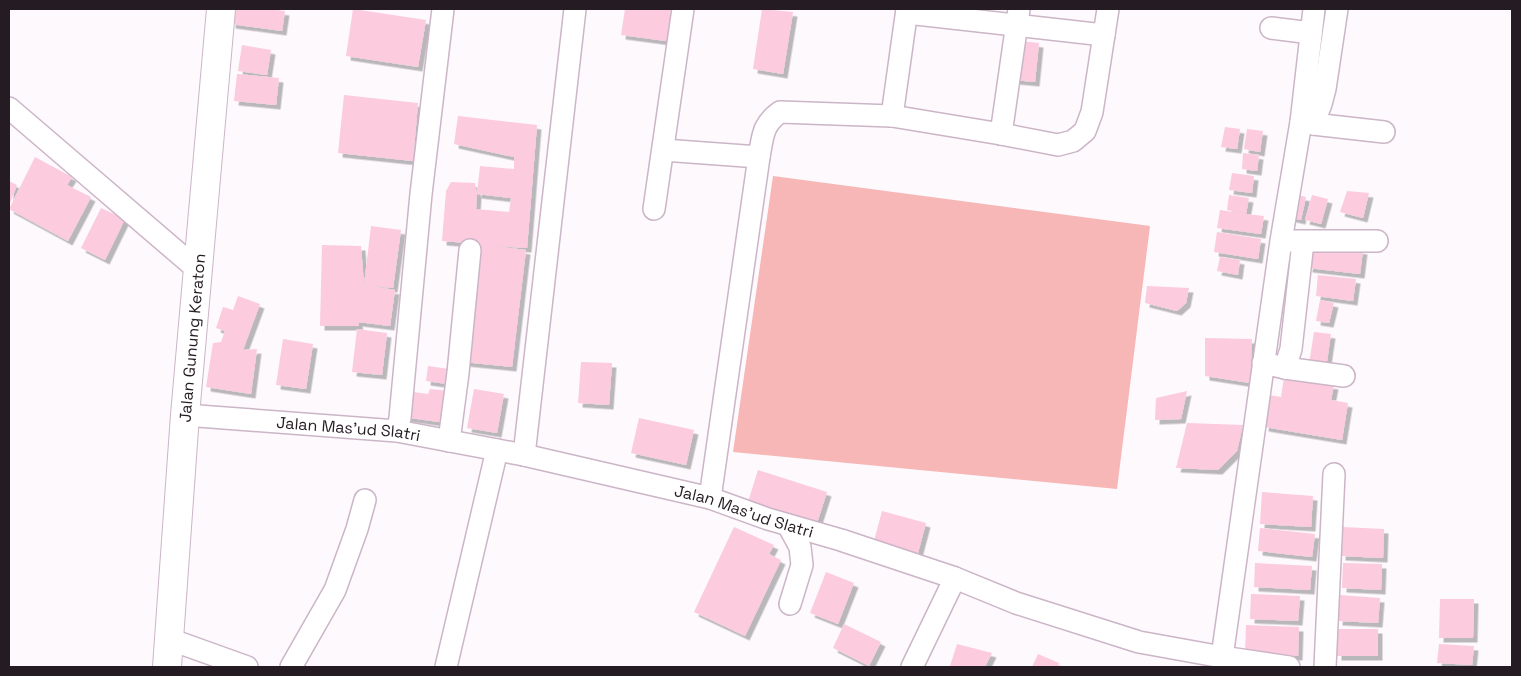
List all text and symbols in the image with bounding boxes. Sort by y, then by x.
street label: Jalan Gunung Keraton [174,253,210,423]
street label: Jalan Mas'ud Slatri [276,411,422,446]
street label: Jalan Mas'ud Slatri [672,480,816,542]

